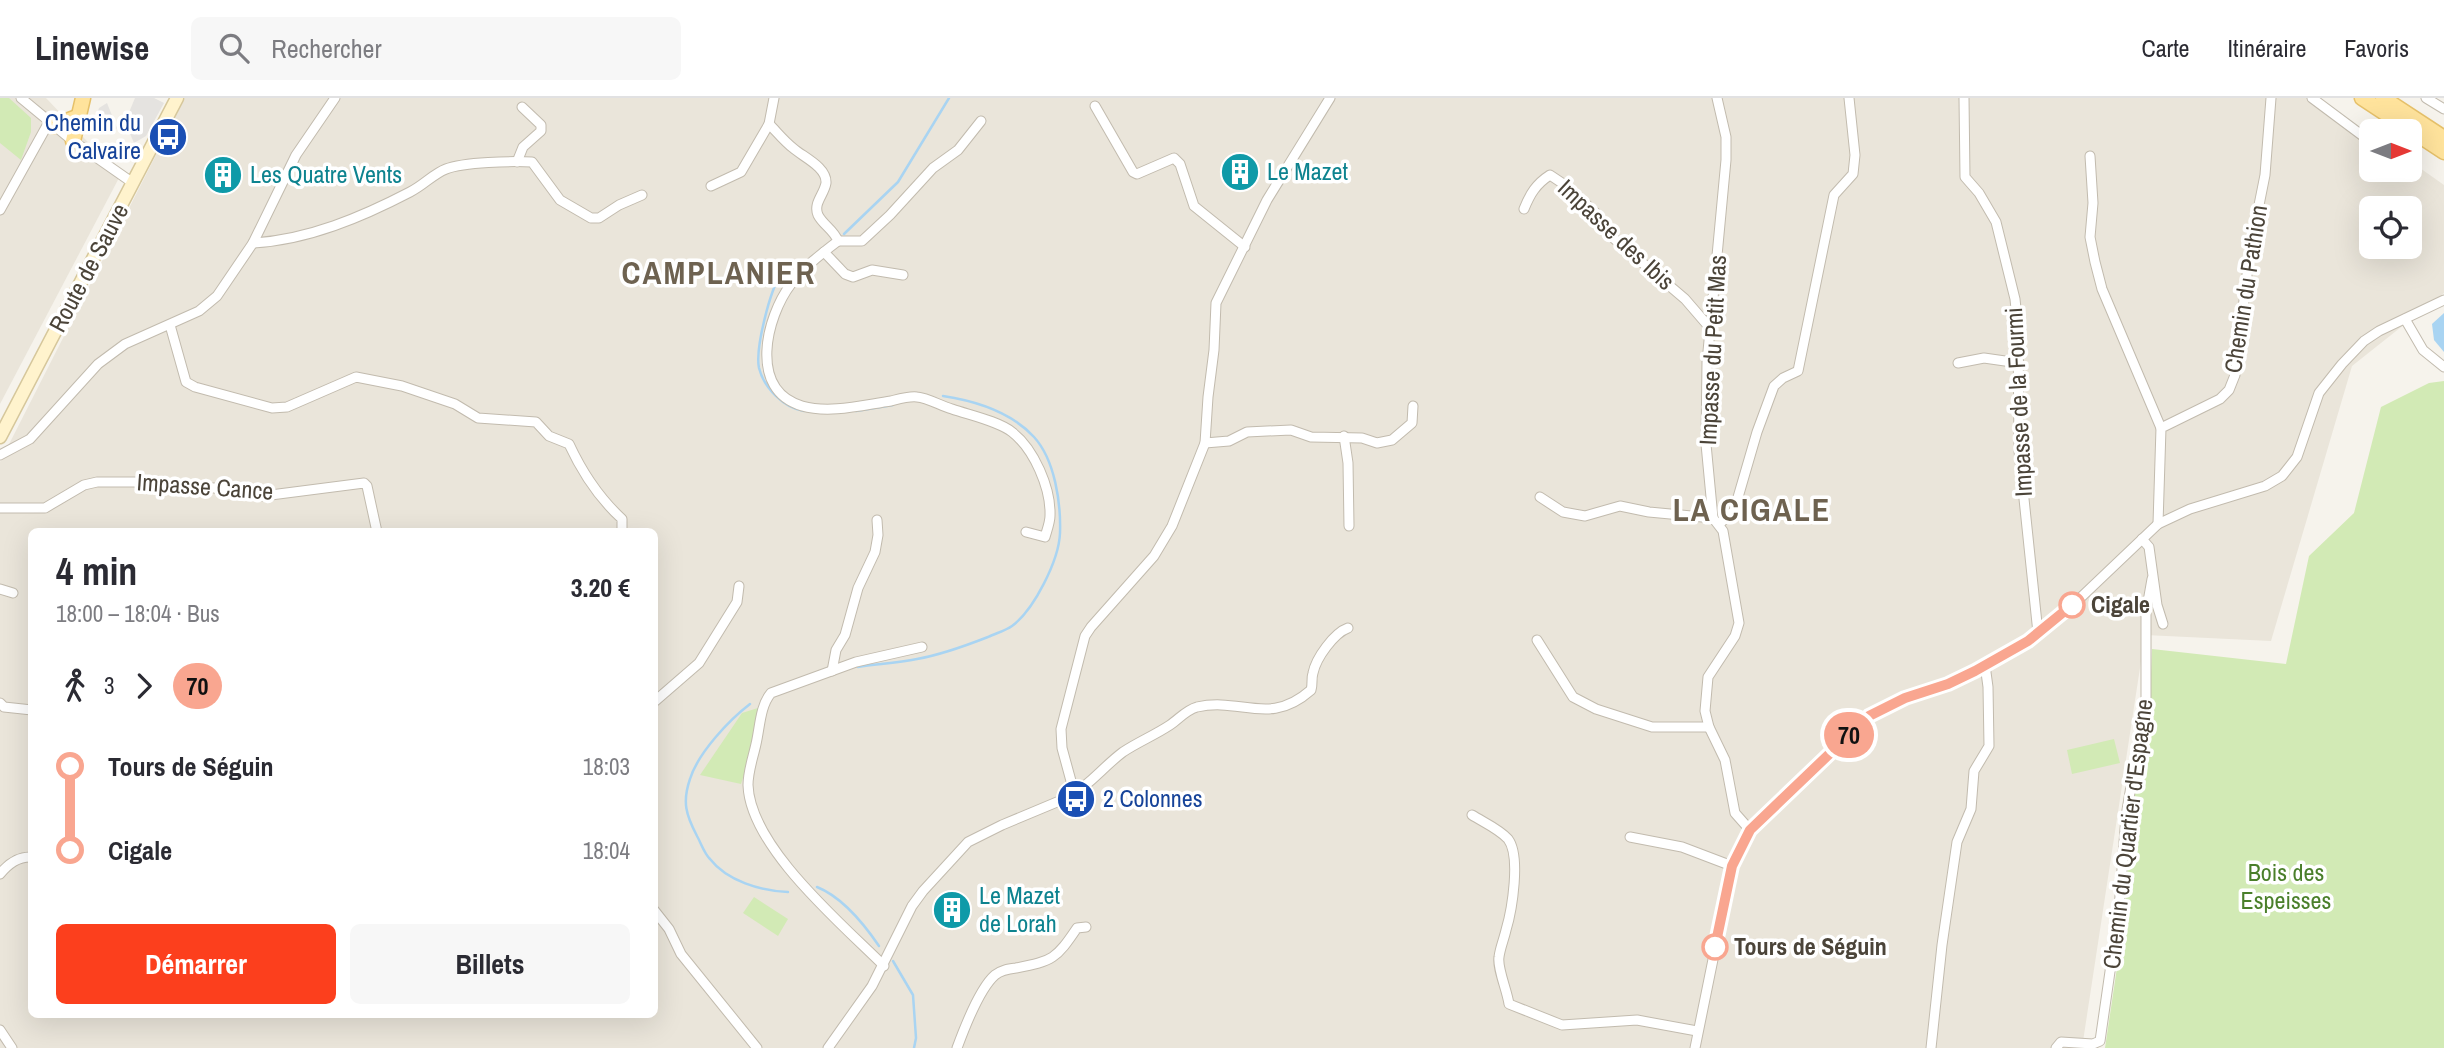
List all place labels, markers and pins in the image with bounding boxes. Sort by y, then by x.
place label: Chemin du Calvaire [45,106,141,166]
bus stop icon: Chemin du Calvaire [147,116,189,158]
building icon: Le Mazet [1219,151,1261,193]
building icon: Les Quatre Vents [202,154,244,196]
place label: Le Mazet [1267,155,1348,187]
place label: Les Quatre Vents [250,158,402,190]
place label: Cigale [2091,588,2150,620]
marker: Cigale [2059,592,2085,618]
bus stop icon: 2 Colonnes [1055,778,1097,820]
place label: 2 Colonnes [1103,782,1203,814]
place label: Le Mazet de Lorah [979,879,1060,939]
building icon: Le Mazet de Lorah [931,889,973,931]
place label: Tours de Séguin [1734,930,1887,962]
marker: Tours de Séguin [1702,934,1728,960]

